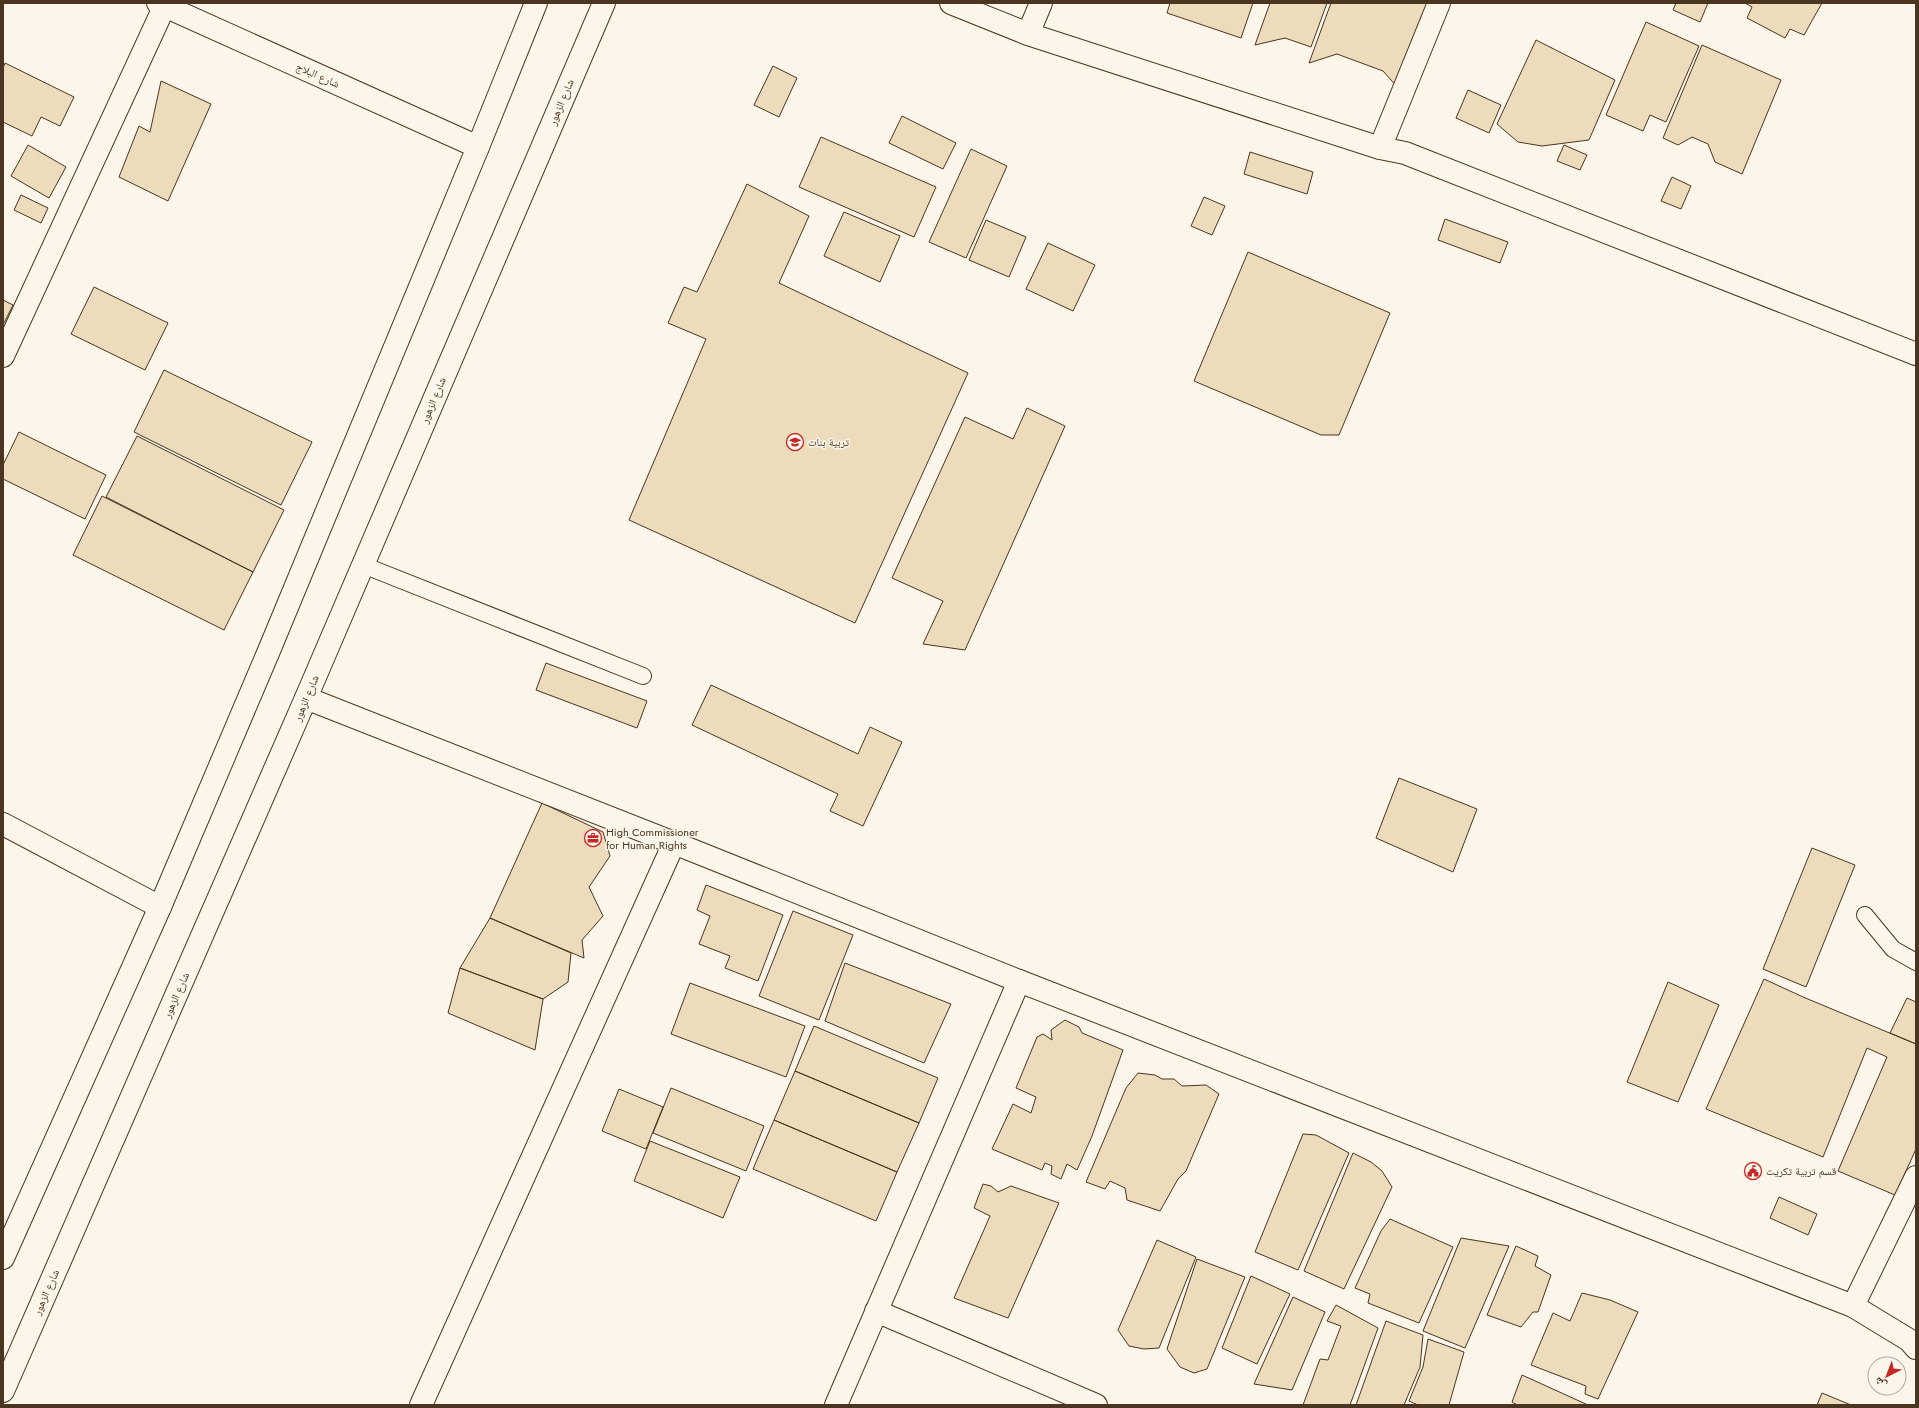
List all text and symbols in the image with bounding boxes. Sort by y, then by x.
street label: شارع البلاج [294,58,342,92]
street label: شارع الزهور [544,77,578,128]
street label: شارع الزهور [416,375,450,426]
school or university icon: تربية بنات [785,432,805,452]
place label: تربية بنات [808,434,850,450]
street label: شارع الزهور [289,673,323,724]
place label: High Commissioner for Human Rights [606,824,699,853]
office icon: High Commissioner for Human Rights [583,828,603,848]
street label: شارع الزهور [158,970,193,1021]
public building icon: قسم تربية تكريت [1743,1161,1763,1181]
place label: قسم تربية تكريت [1766,1163,1837,1179]
street label: شارع الزهور [28,1267,63,1318]
north arrow [1867,1356,1907,1396]
text: ش [1870,1373,1890,1393]

